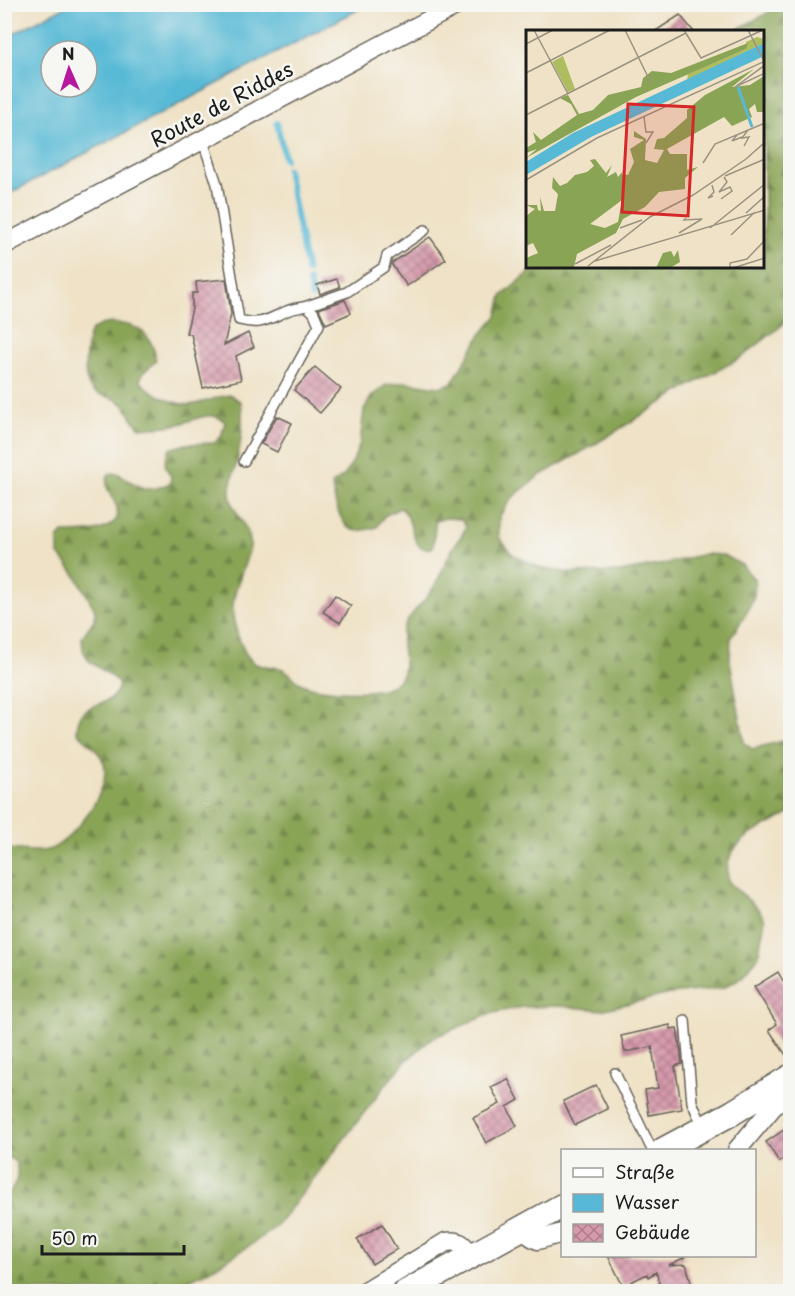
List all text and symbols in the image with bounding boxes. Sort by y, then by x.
inset map [526,30,765,268]
north arrow [39,39,99,99]
text: N [61,41,75,65]
street label: Route de Riddes [144,52,298,154]
legend [561,1149,756,1257]
text: Straße [615,1158,675,1185]
text: Wasser [615,1188,680,1215]
scale bar [42,1218,184,1256]
text: Gebäude [615,1218,690,1245]
text: 50 m [51,1224,98,1251]

